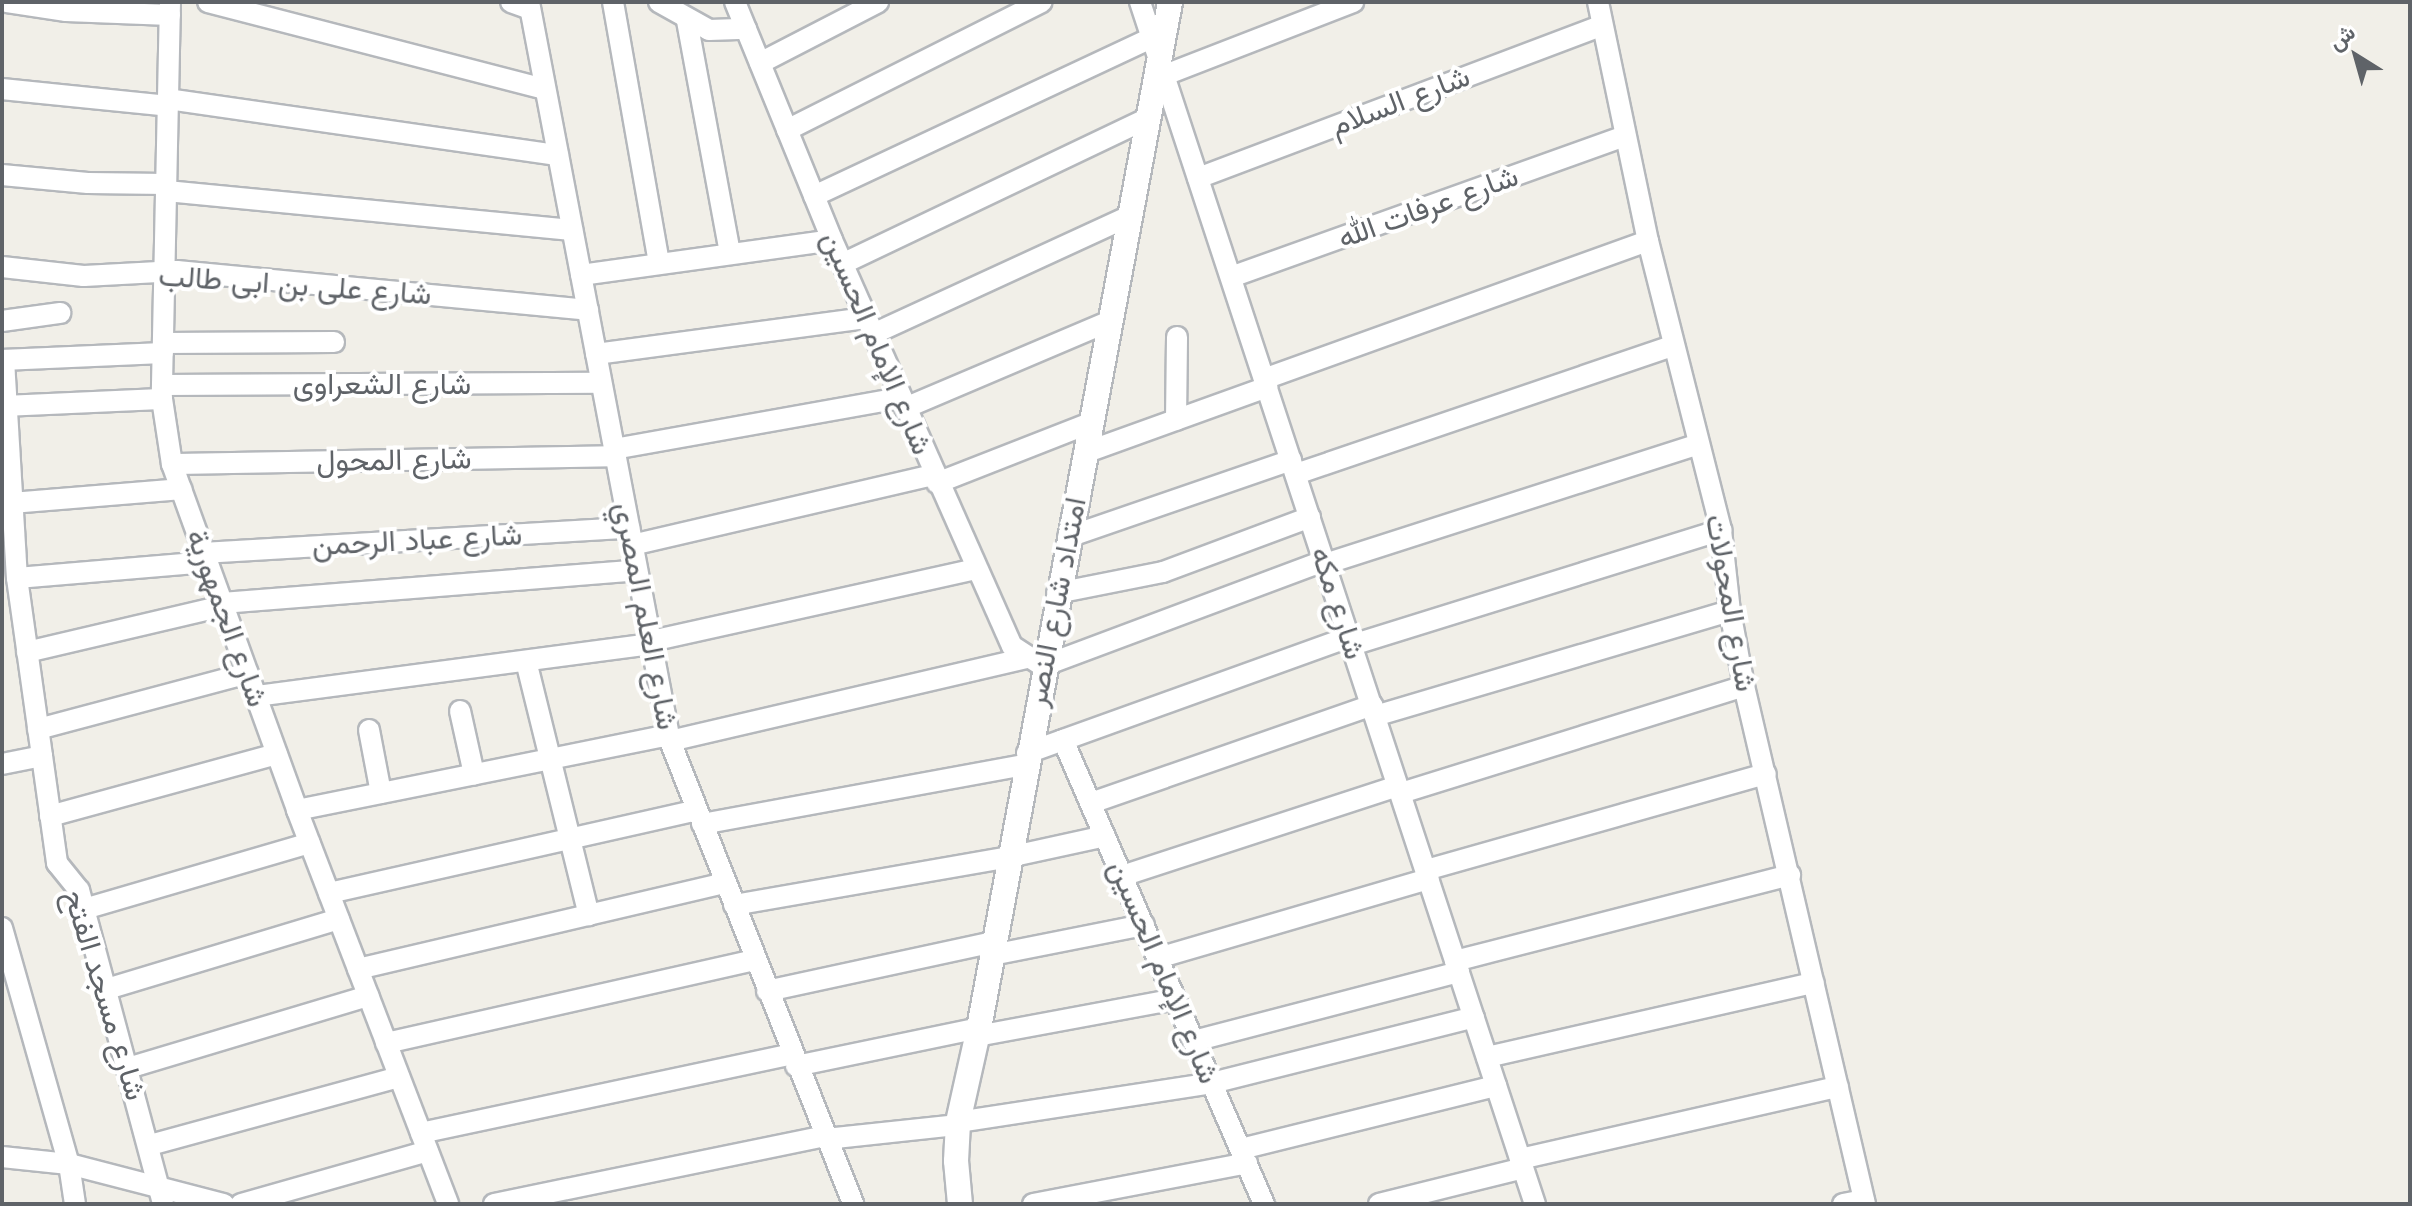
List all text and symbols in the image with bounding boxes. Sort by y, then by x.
north arrow [2316,16,2396,96]
text: ش [2321,16,2362,58]
street label: شارع السلام [1325,58,1475,144]
street label: شارع عرفات الله [1333,158,1523,256]
street label: شارع الإمام الحسين [814,226,940,460]
street label: شارع على بن ابى طالب [157,258,433,312]
street label: شارع الشعراوى [293,366,471,402]
street label: شارع المحول [316,441,472,479]
street label: امتداد شارع النصر [1018,494,1094,710]
street label: شارع العلم المصري [606,499,686,733]
street label: شارع المحولات [1698,512,1764,694]
street label: شارع عباد الرحمن [311,517,523,563]
street label: شارع الجمهورية [178,524,276,712]
street label: شارع مكه [1303,542,1373,664]
street label: شارع الإمام الحسين [1101,855,1227,1089]
street label: شارع مسجد الفتح [56,886,154,1104]

